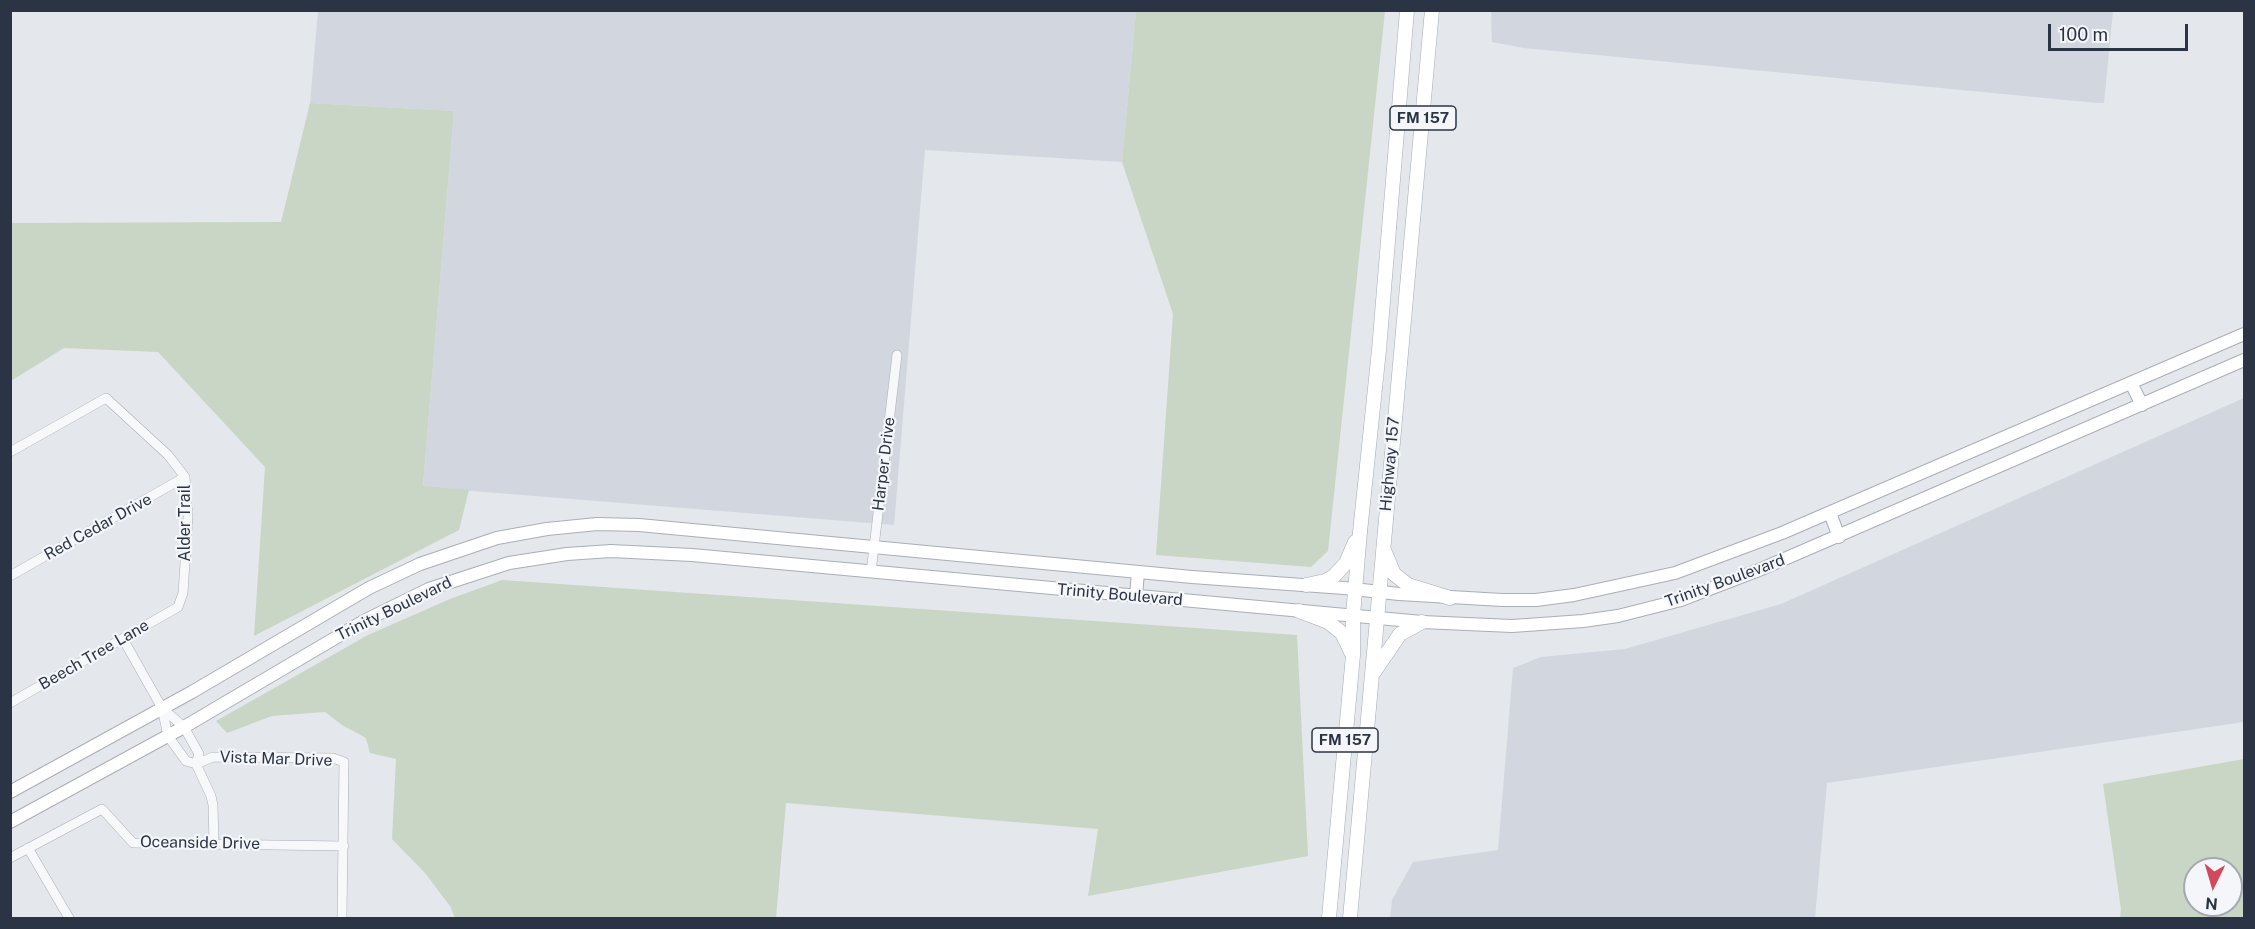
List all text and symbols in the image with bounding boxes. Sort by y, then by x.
scale bar [2051,12,2190,50]
text: 100 m [2059,24,2108,45]
road number: FM 157 [1390,106,1456,130]
street label: Harper Drive [869,416,899,512]
street label: Highway 157 [1376,416,1404,512]
street label: Alder Trail [175,484,195,562]
street label: Red Cedar Drive [41,490,155,564]
street label: Trinity Boulevard [1662,550,1788,612]
street label: Trinity Boulevard [333,573,455,645]
street label: Trinity Boulevard [1056,580,1184,610]
street label: Beech Tree Lane [36,616,152,694]
road number: FM 157 [1312,728,1378,752]
street label: Vista Mar Drive [219,747,333,771]
street label: Oceanside Drive [140,832,260,854]
north arrow [2183,857,2243,917]
text: N [2205,893,2219,913]

